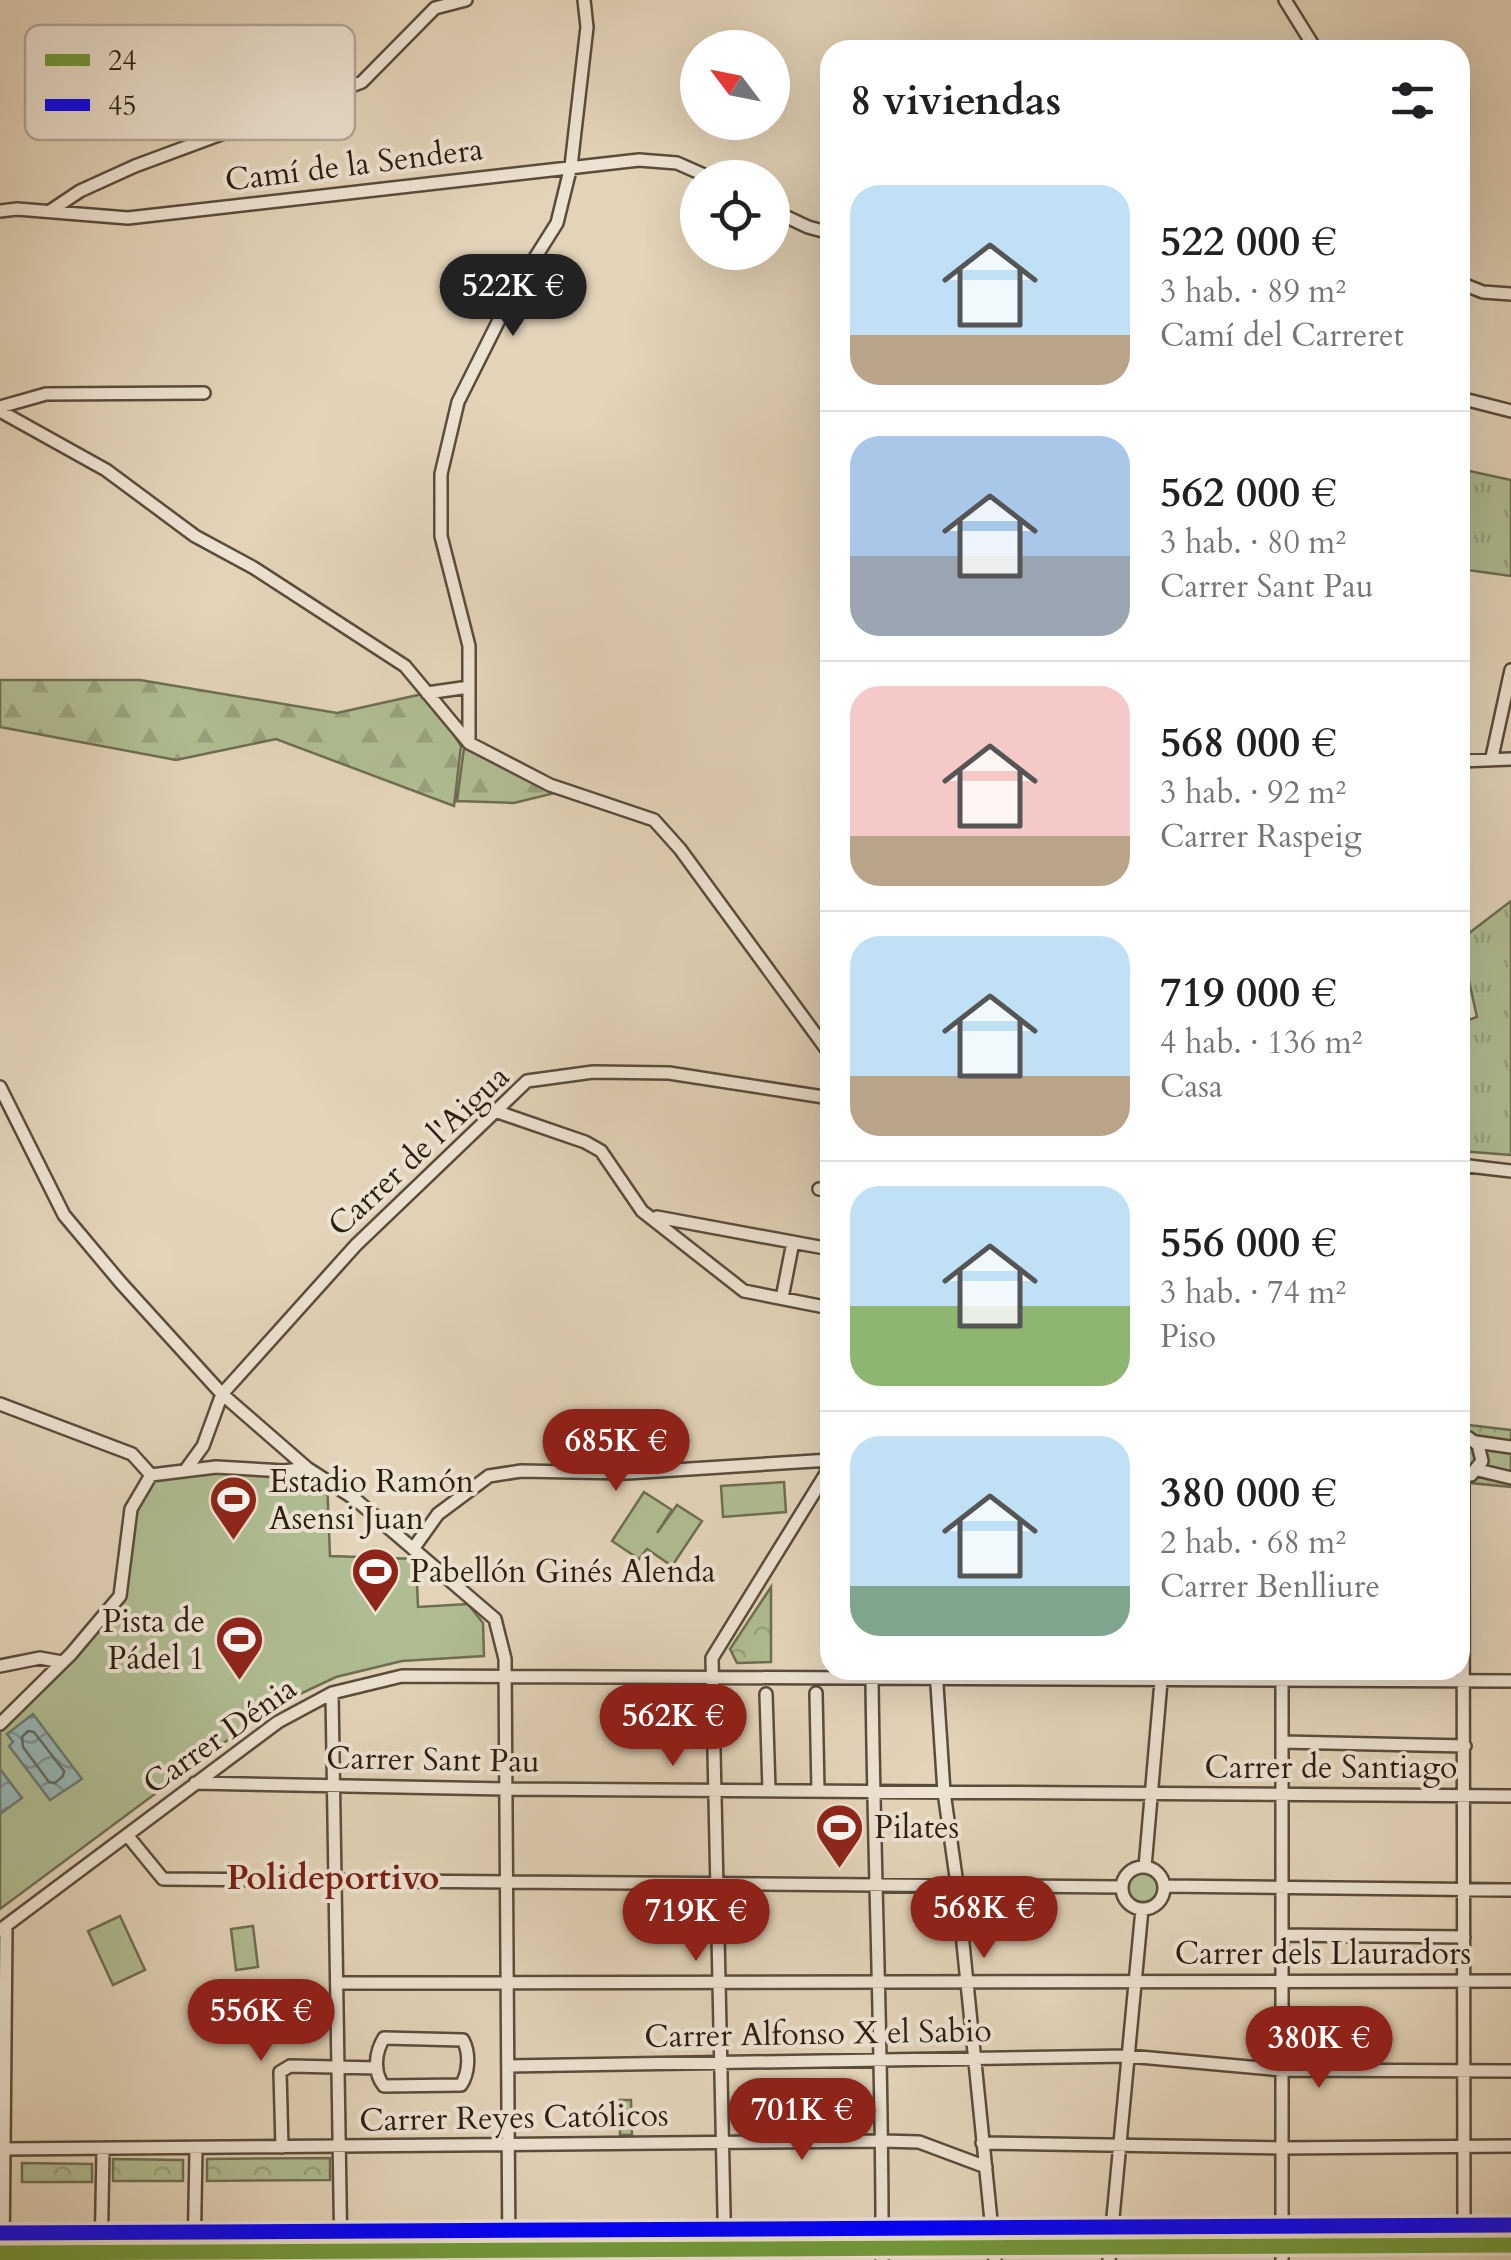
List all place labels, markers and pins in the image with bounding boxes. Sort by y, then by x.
pin: 522K € [432,254,594,339]
pin: 685K € [535,1409,697,1494]
place label: Estadio Ramón Asensi Juan [269,1460,474,1541]
sports icon: Estadio Ramón Asensi Juan [208,1474,260,1542]
sports icon: Pabellón Ginés Alenda [349,1546,401,1614]
place label: Pabellón Ginés Alenda [410,1550,716,1594]
place label: Pista de Pádel 1 [102,1600,205,1681]
sports icon: Pista de Pádel 1 [214,1614,266,1682]
pin: 562K € [592,1684,754,1769]
sports icon: Pilates [813,1802,865,1870]
place label: Pilates [874,1806,959,1850]
pin: 568K € [903,1876,1065,1961]
pin: 719K € [615,1879,777,1964]
pin: 556K € [180,1979,342,2064]
pin: 380K € [1238,2006,1400,2091]
pin: 701K € [721,2078,883,2163]

